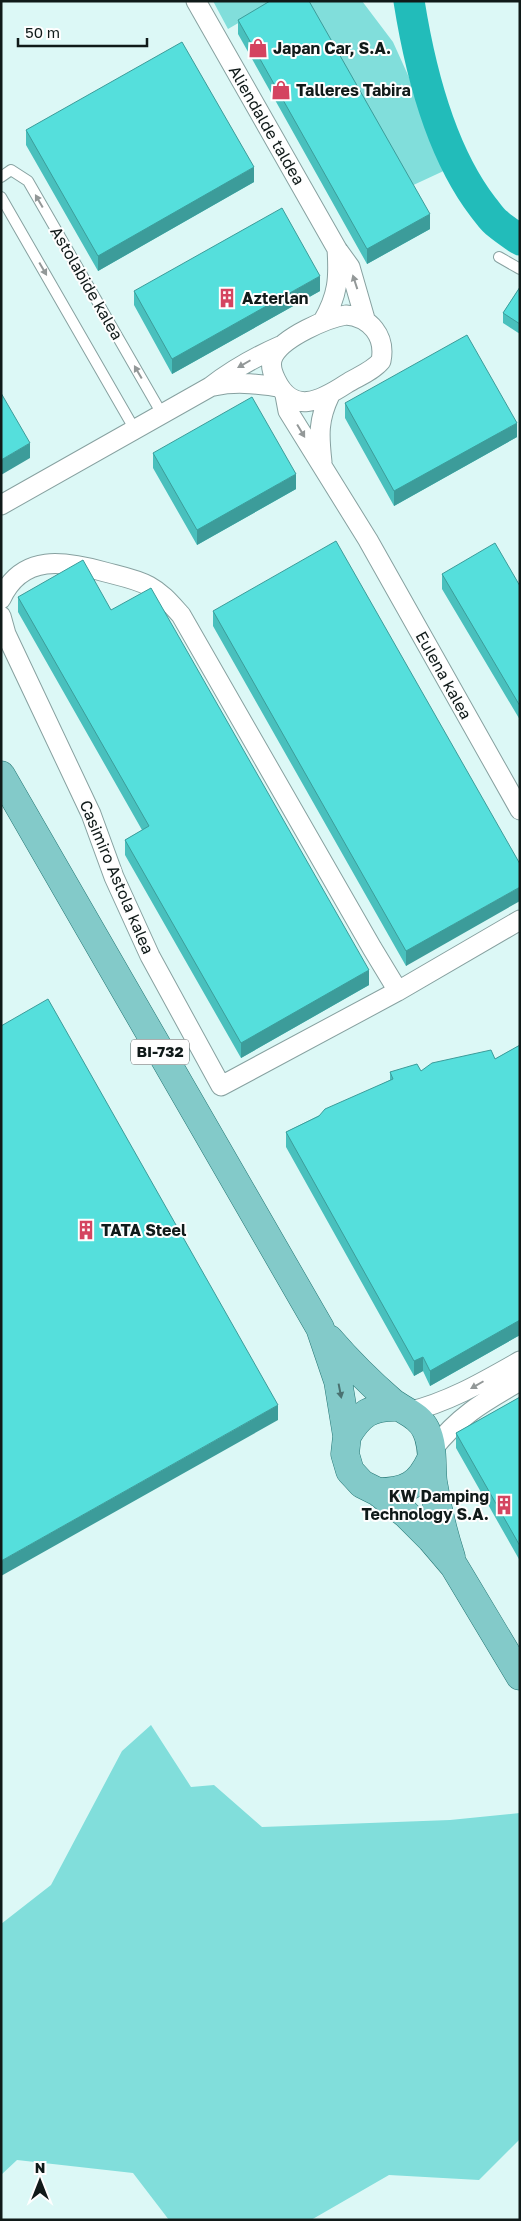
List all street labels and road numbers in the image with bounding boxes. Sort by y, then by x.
street label: Aliendalde taldea [225,62,309,188]
street label: Astolabide kalea [46,223,128,343]
street label: Eulena kalea [412,627,476,723]
street label: Casimiro Astola kalea [76,797,158,957]
road number: BI-732 [131,1040,189,1064]

